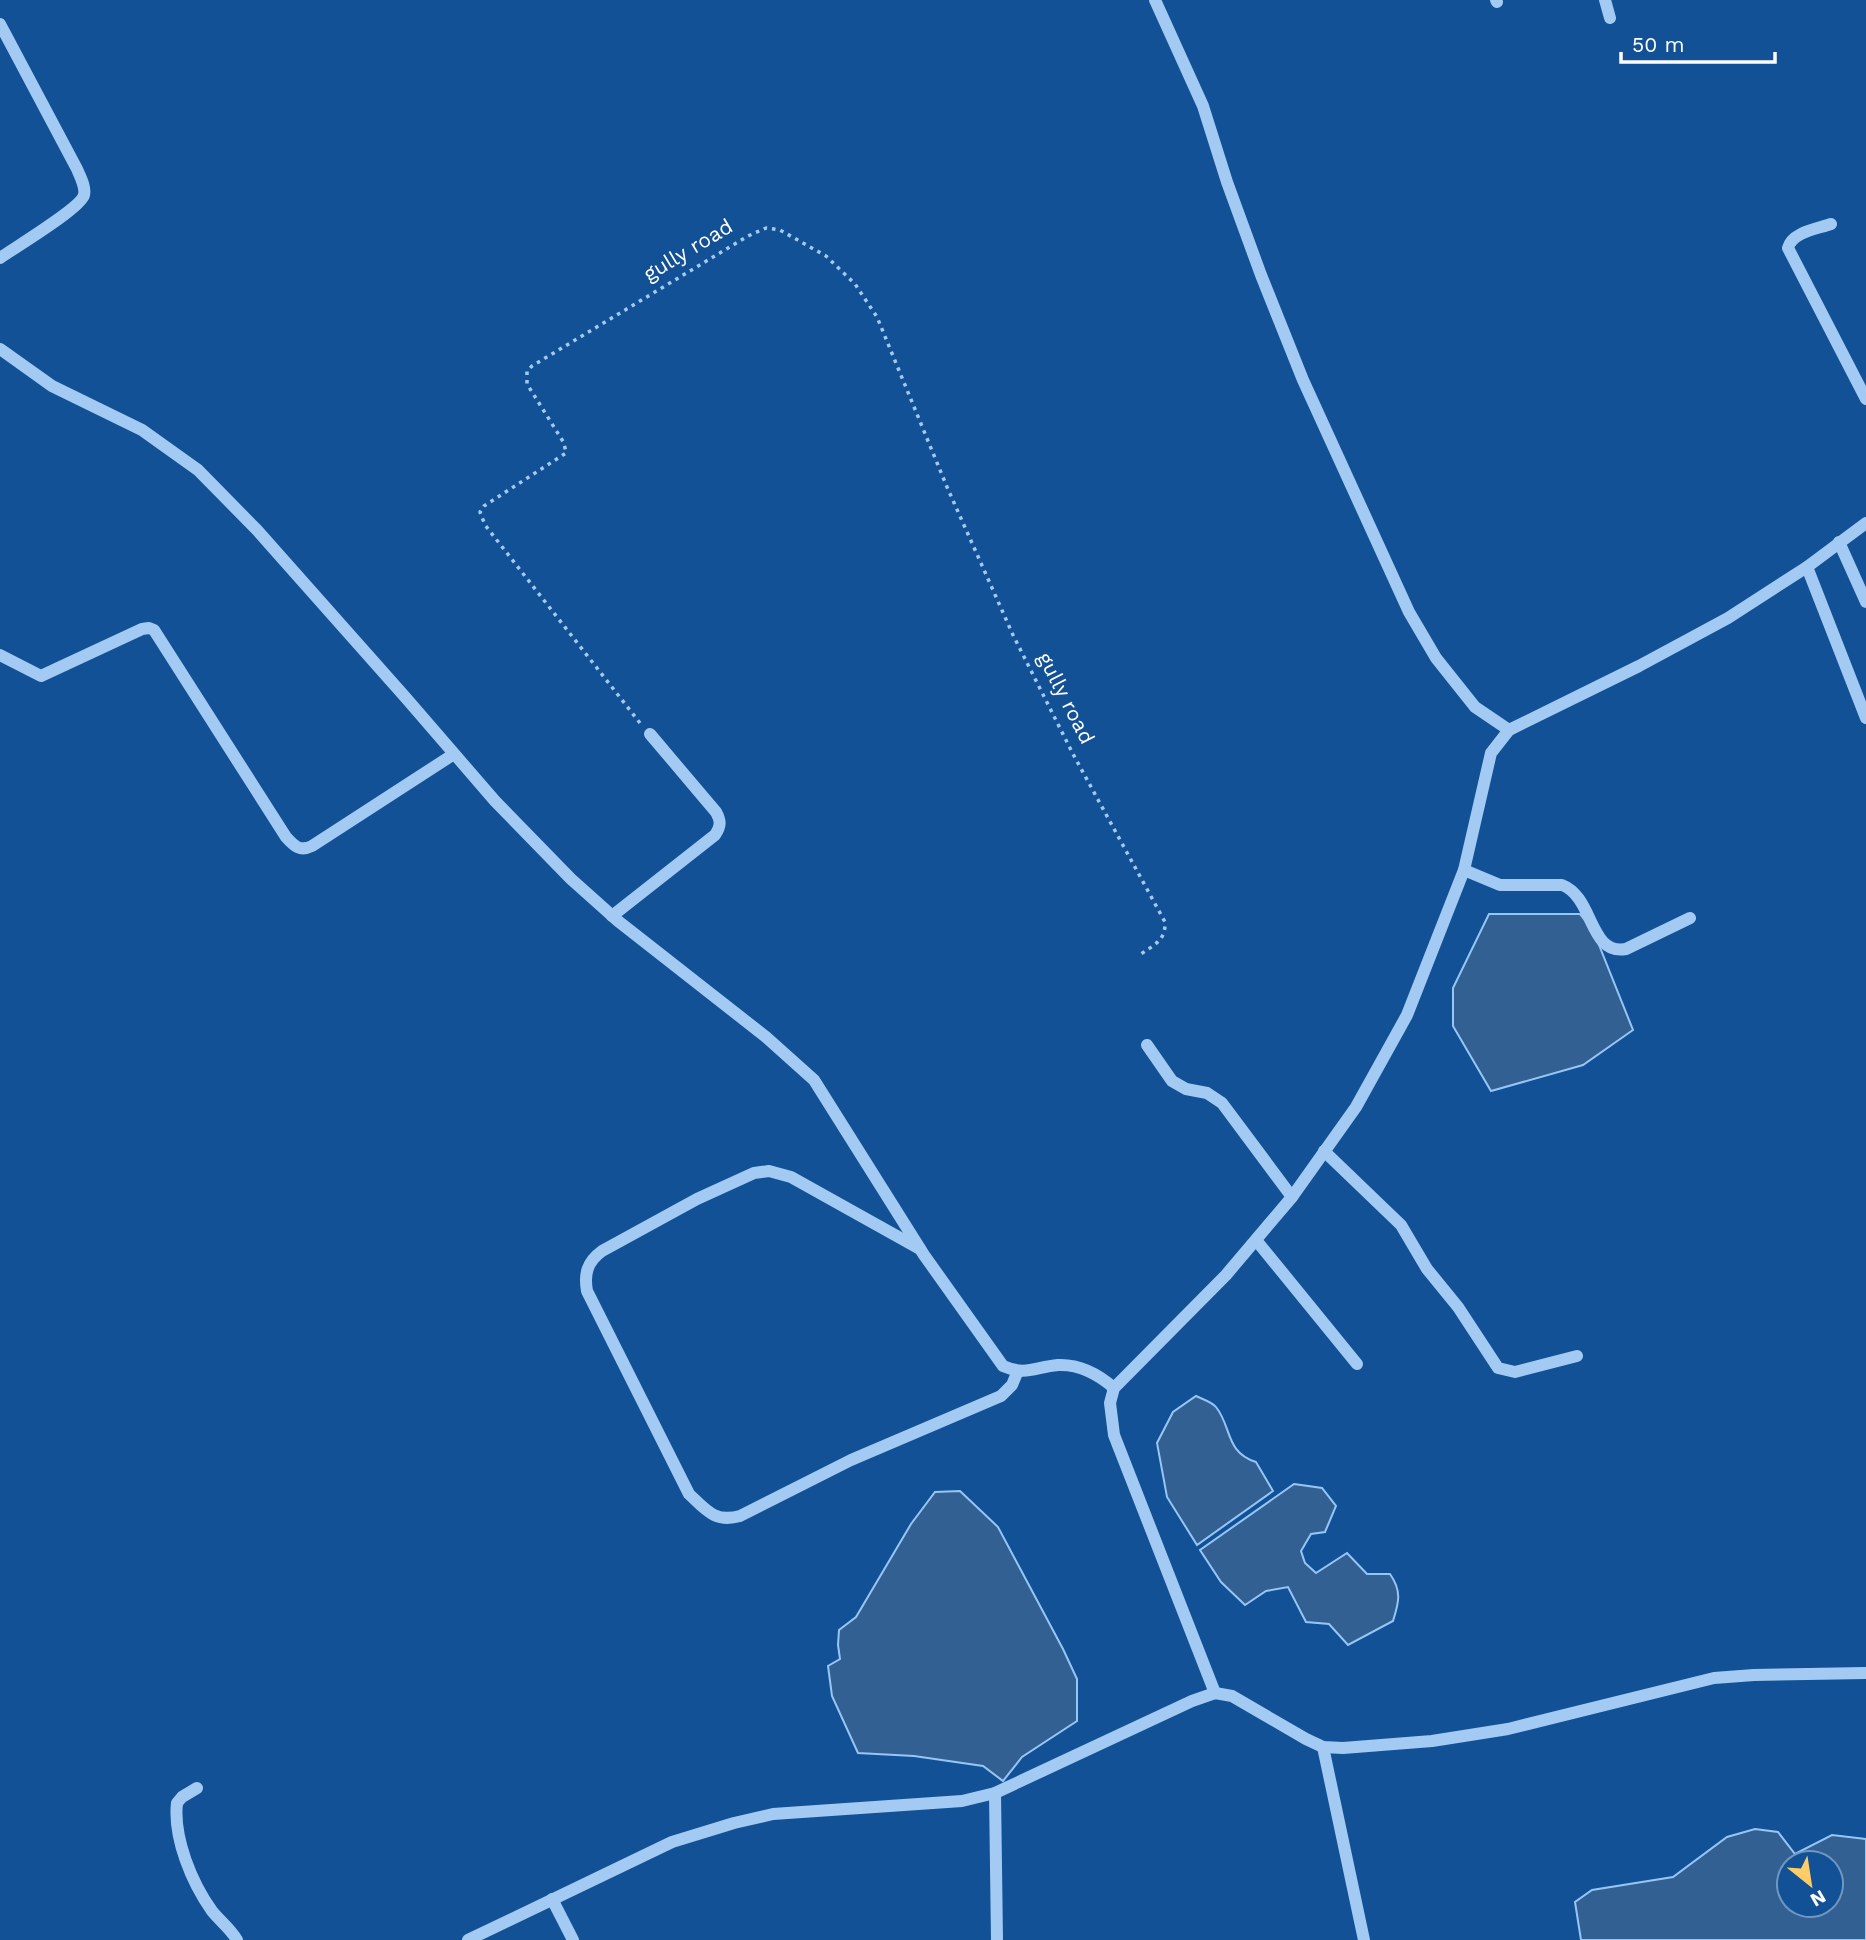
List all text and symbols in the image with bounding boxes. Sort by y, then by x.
scale bar [1621,21,1775,65]
text: 50 m [1632,32,1684,57]
street label: gully road [639,213,737,286]
street label: gully road [1033,648,1100,748]
north arrow [1775,1849,1845,1919]
text: N [1806,1885,1830,1912]

